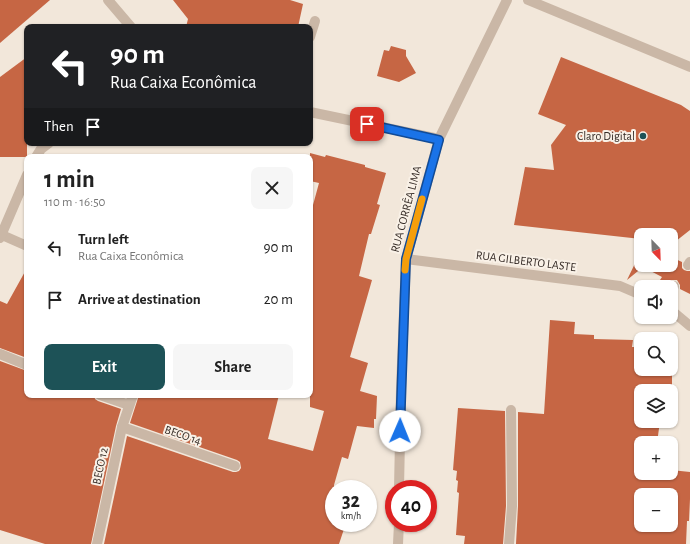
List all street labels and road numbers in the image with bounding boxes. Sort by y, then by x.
street label: RUA CORRÊA LIMA [388,164,423,254]
street label: RUA GILBERTO LASTE [475,249,577,273]
street label: BECO 14 [163,423,203,447]
street label: BECO 12 [90,446,110,486]

